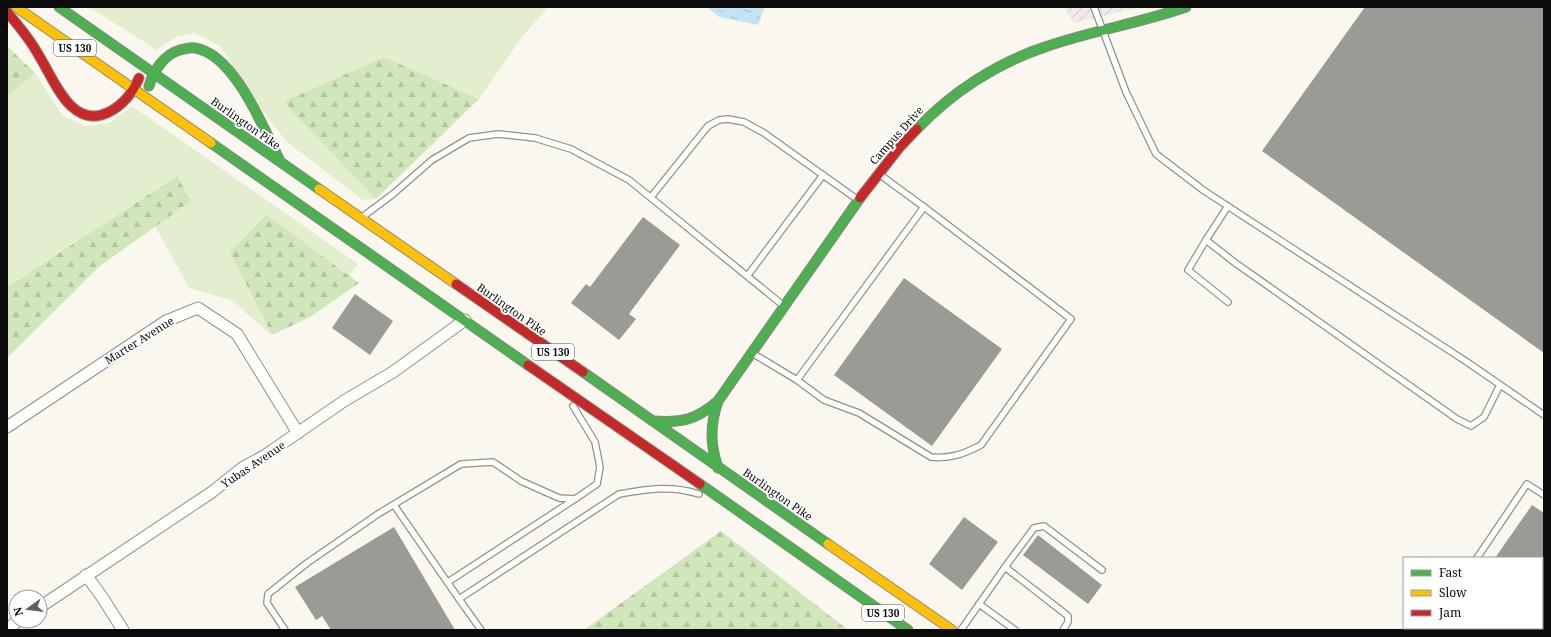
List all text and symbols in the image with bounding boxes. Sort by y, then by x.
road number: US 130 [54,40,96,56]
street label: Burlington Pike [208,93,284,153]
street label: Campus Drive [866,102,926,167]
street label: Burlington Pike [474,279,550,339]
street label: Marter Avenue [102,313,176,367]
road number: US 130 [532,344,574,360]
street label: Yubas Avenue [217,437,288,491]
street label: Burlington Pike [740,464,816,524]
legend [1403,557,1543,629]
text: Fast [1439,564,1462,581]
text: Slow [1439,584,1467,601]
north arrow [8,589,48,629]
text: Jam [1438,604,1461,621]
text: N [9,605,26,618]
road number: US 130 [862,605,904,621]

